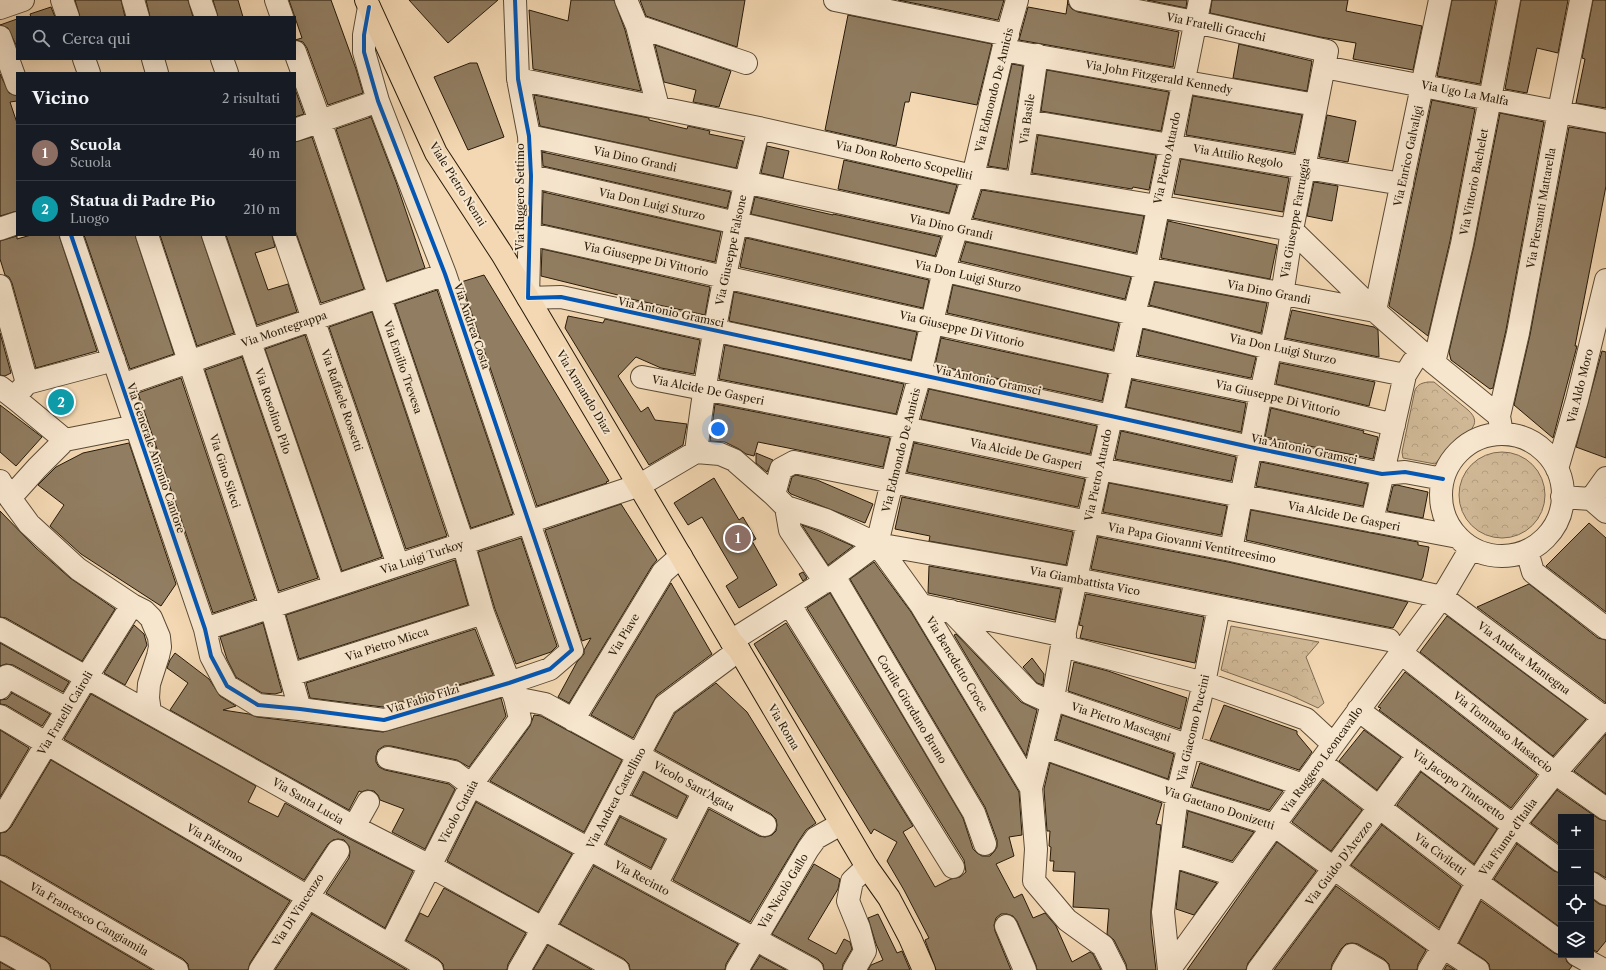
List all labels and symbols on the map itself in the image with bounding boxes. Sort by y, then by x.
street label: Via Fratelli Gracchi [1164,9,1268,45]
street label: Via Edmondo De Amicis [972,26,1016,155]
street label: Via John Fitzgerald Kennedy [1083,57,1235,97]
street label: Via Ugo La Malfa [1419,77,1510,108]
street label: Via Basile [1016,93,1037,146]
street label: Via Enrico Galvaligi [1390,104,1426,209]
street label: Via Pietro Attardo [1150,110,1184,206]
street label: Via Vittorio Bachelet [1457,127,1491,238]
street label: Via Don Roberto Scopelliti [833,137,975,183]
street label: Viale Pietro Nenni [426,139,490,229]
street label: Via Attilio Regolo [1191,141,1285,171]
street label: Via Ruggero Settimo [513,143,527,252]
street label: Via Dino Grandi [591,143,679,175]
street label: Via Piersanti Mattarella [1523,146,1559,270]
street label: Via Giuseppe Farruggia [1277,157,1313,280]
street label: Via Don Luigi Sturzo [596,185,707,223]
street label: Via Giuseppe Falsone [712,193,750,308]
street label: Via Dino Grandi [907,211,995,243]
street label: Via Giuseppe Di Vittorio [581,239,710,279]
street label: Via Don Luigi Sturzo [912,257,1023,295]
street label: Via Dino Grandi [1225,277,1313,307]
street label: Via Andrea Costa [450,280,493,371]
street label: Via Antonio Gramsci [616,294,726,330]
street label: Via Montegrappa [238,308,329,351]
street label: Via Giuseppe Di Vittorio [897,308,1026,350]
street label: Via Emilio Trevesa [380,318,426,416]
street label: Via Don Luigi Sturzo [1227,331,1338,367]
street label: Via Raffaele Rossetti [318,346,366,454]
street label: Via Armando Diaz [553,347,615,437]
street label: Via Aldo Moro [1564,347,1596,426]
street label: Via Antonio Gramsci [933,362,1043,398]
street label: Via Rosolino Pilo [251,365,294,456]
street label: Via Alcide De Gasperi [650,372,766,408]
street label: Via Giuseppe Di Vittorio [1213,377,1342,419]
street label: Via Generale Antonio Cantore [123,380,188,535]
street label: Via Edmondo De Amicis [879,386,923,515]
pin: 2 [48,387,74,417]
your location [708,419,728,439]
street label: Via Pietro Attardo [1081,427,1115,523]
street label: Via Gino Sileci [206,431,244,510]
street label: Via Antonio Gramsci [1249,431,1359,467]
street label: Via Alcide De Gasperi [968,435,1084,473]
street label: Via Alcide De Gasperi [1286,498,1402,534]
street label: Via Papa Giovanni Ventitreesimo [1106,520,1277,566]
pin: 1 [725,523,751,553]
street label: Via Luigi Turkoy [378,537,466,577]
street label: Via Giambattista Vico [1028,563,1142,599]
street label: Via Piave [605,611,642,660]
street label: Via Benedetto Croce [922,613,991,714]
street label: Via Andrea Mantegna [1474,618,1573,698]
street label: Via Pietro Micca [343,624,430,664]
street label: Cortile Giordano Bruno [874,652,950,766]
street label: Via Fratelli Cairoli [34,668,96,758]
street label: Via Giacomo Puccini [1174,672,1212,784]
street label: Via Fabio Filzi [384,681,461,717]
street label: Via Tommaso Masaccio [1449,688,1556,776]
street label: Via Pietro Mascagni [1068,699,1173,745]
street label: Via Roma [764,701,803,752]
street label: Via Ruggero Leoncavallo [1278,703,1366,817]
street label: Via Andrea Castellino [583,745,649,852]
street label: Via Jacopo Tintoretto [1409,746,1509,824]
street label: Vicolo Sant'Agata [650,757,737,814]
street label: Via Santa Lucia [269,774,347,827]
street label: Vicolo Cutaia [435,777,481,847]
street label: Via Gaetano Donizetti [1161,783,1277,833]
street label: Via Fiume d'Italia [1475,795,1540,879]
street label: Via Guido D'Arezzo [1302,818,1376,909]
street label: Via Palermo [183,820,246,866]
street label: Via Civiletti [1410,829,1469,878]
street label: Via Nicolò Gallo [754,850,811,932]
street label: Via Recinto [611,857,672,899]
street label: Via Di Vincenzo [269,871,327,950]
street label: Via Francesco Cangiamila [26,879,151,959]

